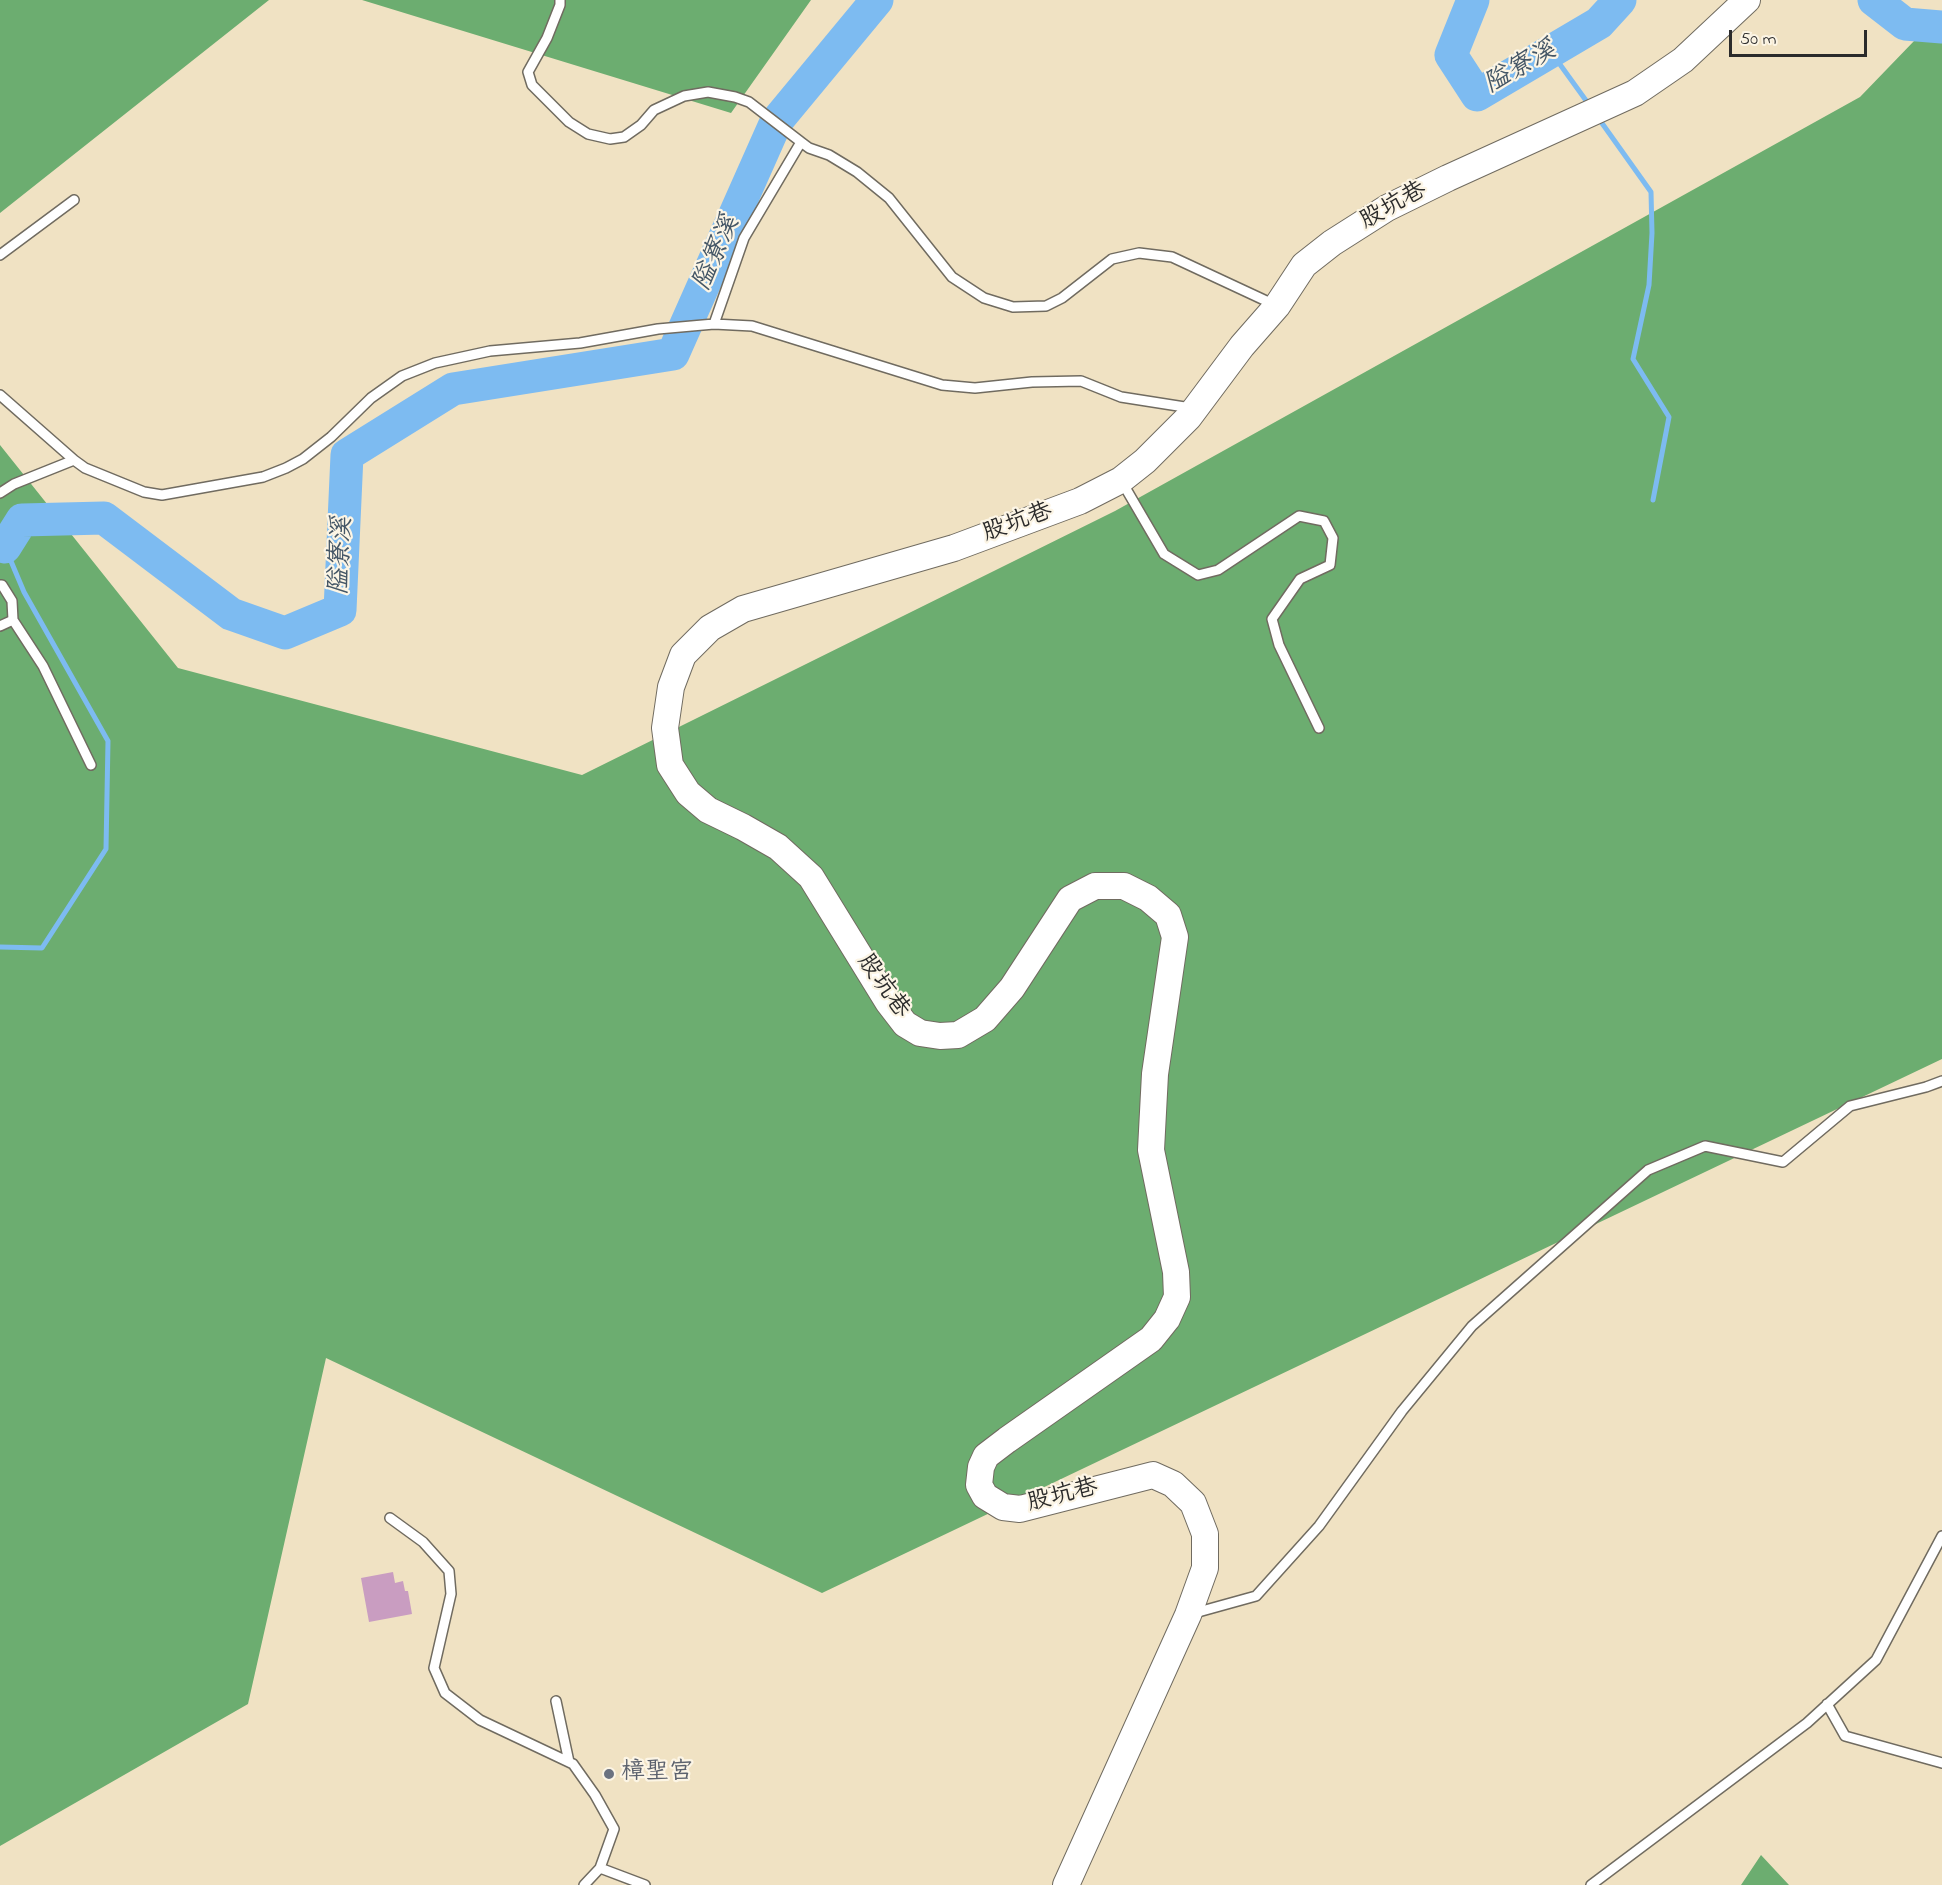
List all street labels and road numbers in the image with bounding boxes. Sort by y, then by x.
street label: 股坑巷 [1356,177,1432,237]
street label: 股坑巷 [979,498,1057,550]
street label: 股坑巷 [850,949,914,1025]
street label: 股坑巷 [1025,1474,1101,1520]

